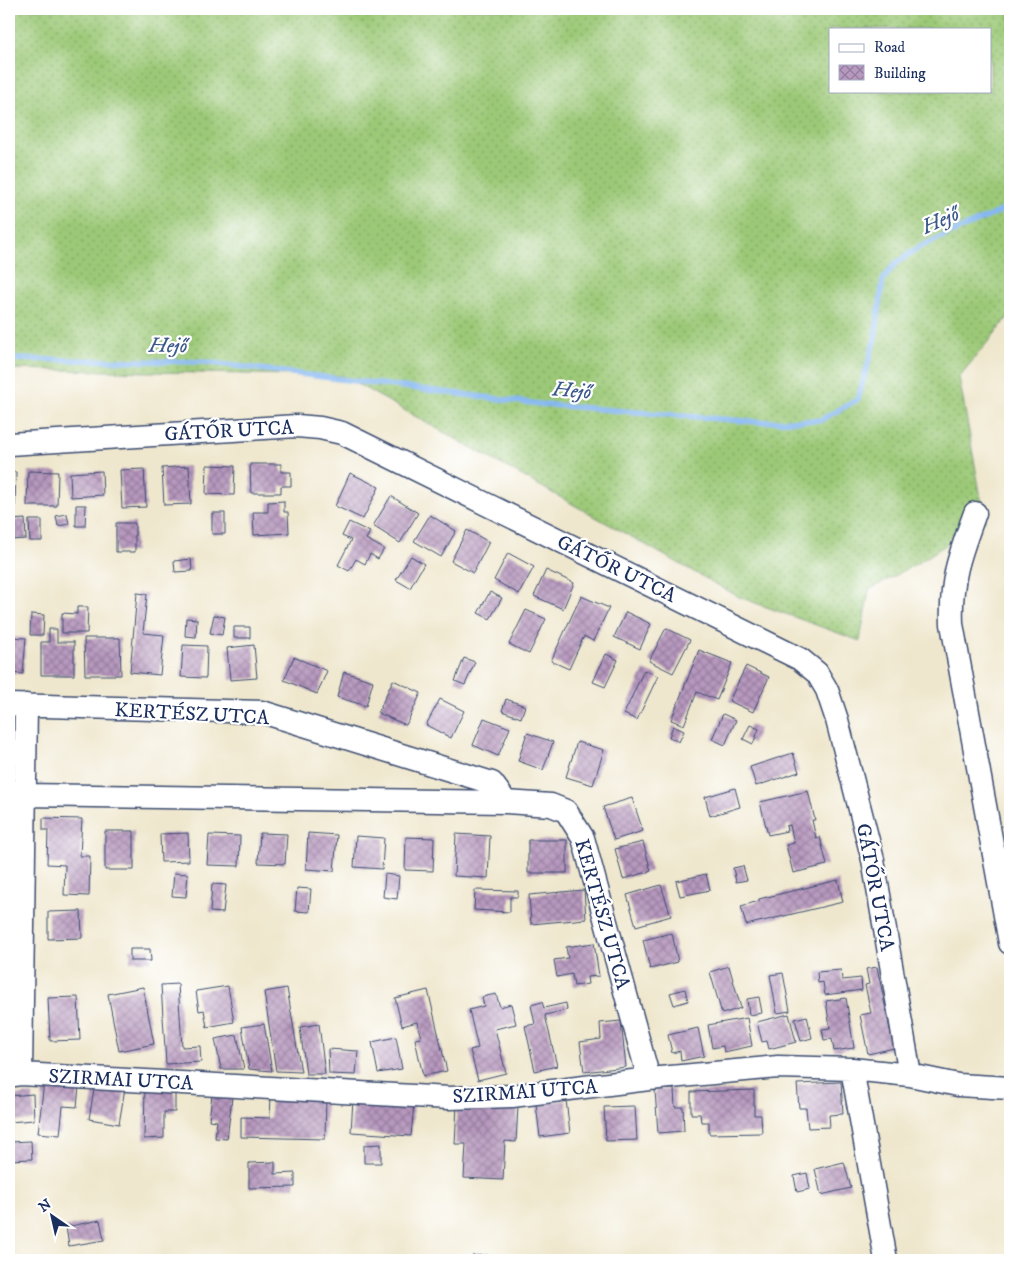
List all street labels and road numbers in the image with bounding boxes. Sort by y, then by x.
street label: GÁTŐR UTCA [164,415,295,447]
street label: GÁTŐR UTCA [553,529,681,609]
street label: KERTÉSZ UTCA [114,698,270,731]
street label: GÁTŐR UTCA [850,821,900,954]
street label: KERTÉSZ UTCA [568,836,635,993]
street label: SZIRMAI UTCA [48,1064,194,1097]
street label: SZIRMAI UTCA [452,1075,599,1110]

